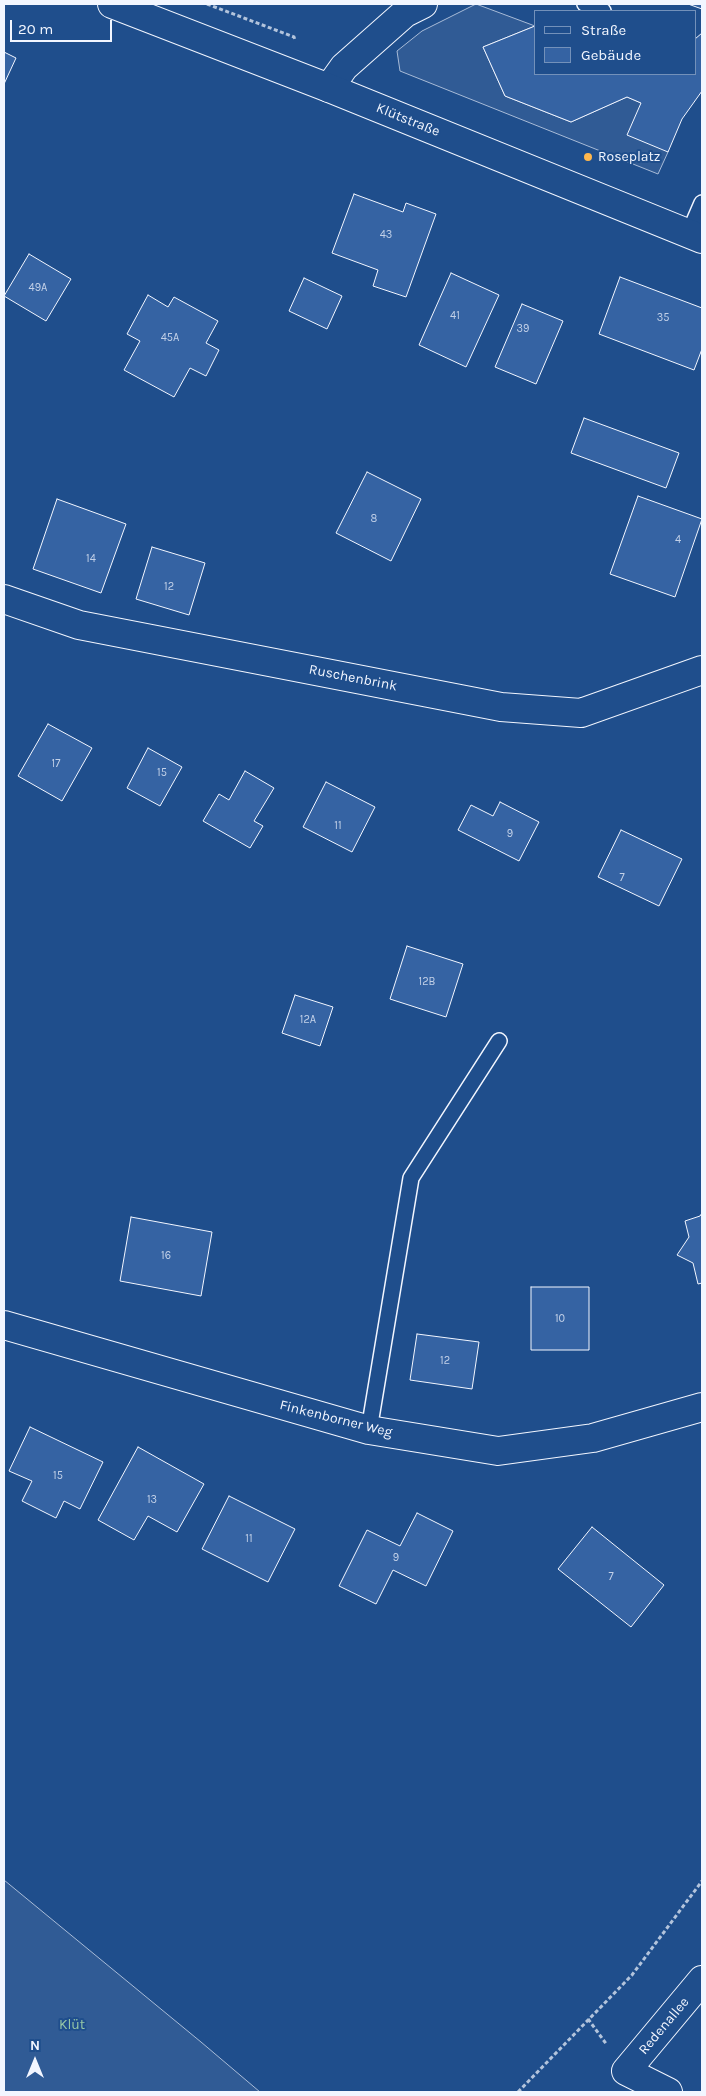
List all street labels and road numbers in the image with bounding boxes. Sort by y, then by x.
street label: Klütstraße [374,100,442,140]
street label: Ruschenbrink [307,661,399,695]
street label: Finkenborner Weg [278,1397,394,1441]
street label: Redenallee [635,1994,693,2058]

